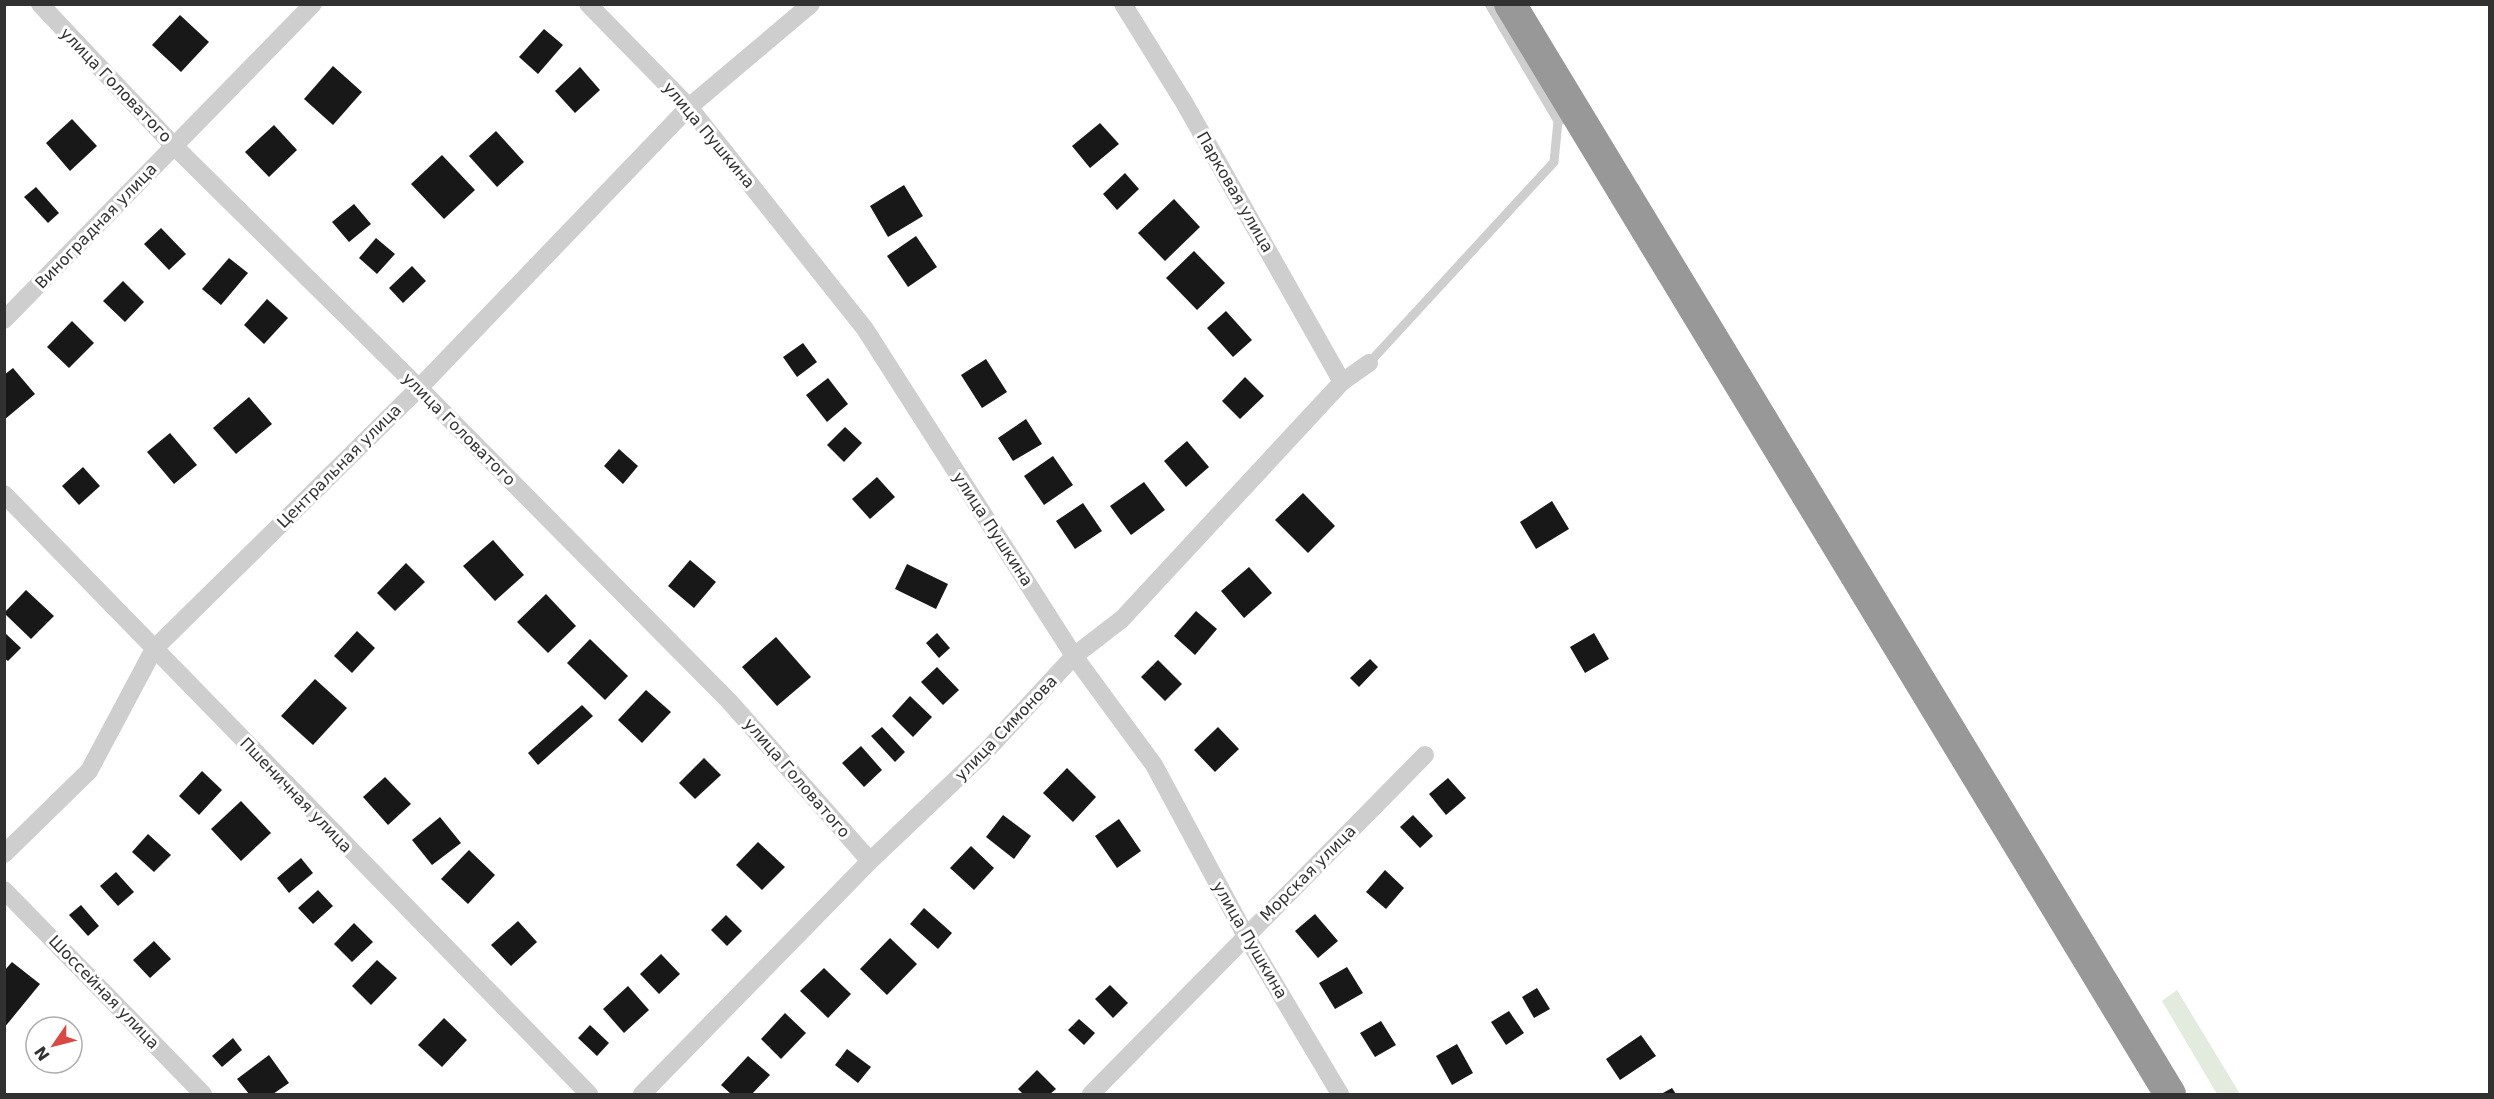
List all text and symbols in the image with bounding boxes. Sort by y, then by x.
street label: улица Головатого [56,24,176,146]
street label: улица Пушкина [659,78,759,192]
street label: Парковая улица [1193,128,1277,256]
street label: Виноградная улица [31,159,161,293]
street label: улица Головатого [399,369,519,489]
street label: Центральная улица [273,400,405,532]
street label: улица Пушкина [949,468,1037,590]
street label: улица Симонова [951,671,1061,785]
street label: улица Головатого [740,714,854,842]
street label: Пшеничная улица [236,734,356,856]
street label: Морская улица [1256,821,1360,925]
street label: улица Пушкина [1209,878,1291,1002]
street label: Шоссейная улица [45,931,163,1053]
north arrow [24,1015,84,1075]
text: N [31,1042,54,1064]

